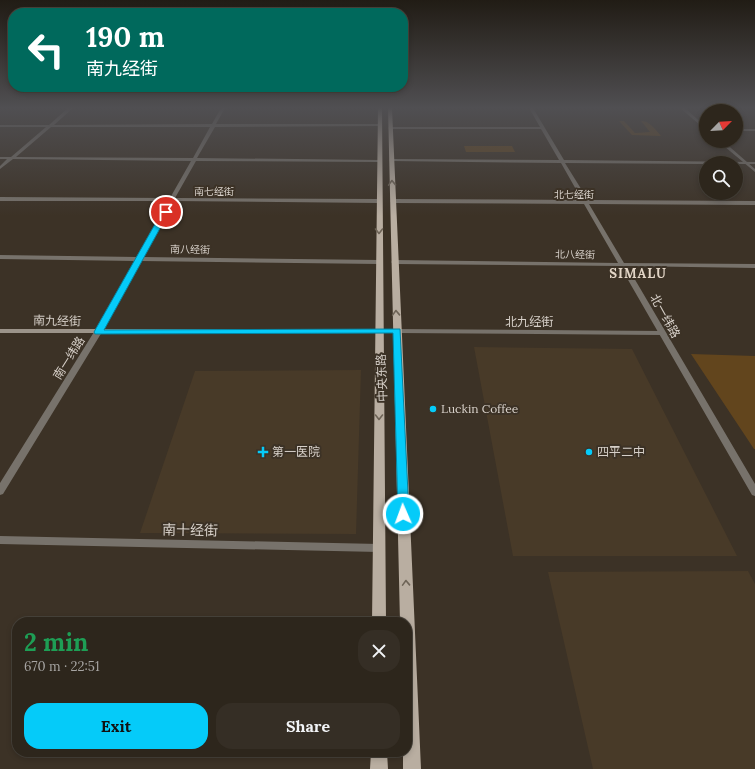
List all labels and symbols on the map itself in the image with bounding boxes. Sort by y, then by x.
north arrow [699,104,743,148]
one-way arrow [388,180,396,186]
street label: 南七经街 [194,185,234,198]
street label: 北七经街 [554,188,594,201]
pin [149,195,183,229]
one-way arrow [375,228,383,234]
street label: 南八经街 [170,243,210,256]
street label: 北八经街 [555,248,595,261]
district label: SIMALU [609,265,667,282]
street label: 北一纬路 [647,291,684,340]
one-way arrow [392,310,400,316]
street label: 南九经街 [33,313,81,328]
street label: 北九经街 [505,314,553,329]
street label: 南一纬路 [49,333,88,382]
street label: 中央东路 [373,354,390,402]
place label: Luckin Coffee [441,401,519,416]
marker: Luckin Coffee [428,404,438,414]
one-way arrow [375,414,383,420]
place label: 第一医院 [272,444,320,459]
place label: 四平二中 [597,444,645,459]
marker: 第一医院 [257,446,269,458]
marker: 四平二中 [584,447,594,457]
position arrow [382,493,424,535]
street label: 南十经街 [162,521,218,539]
one-way arrow [401,580,410,586]

